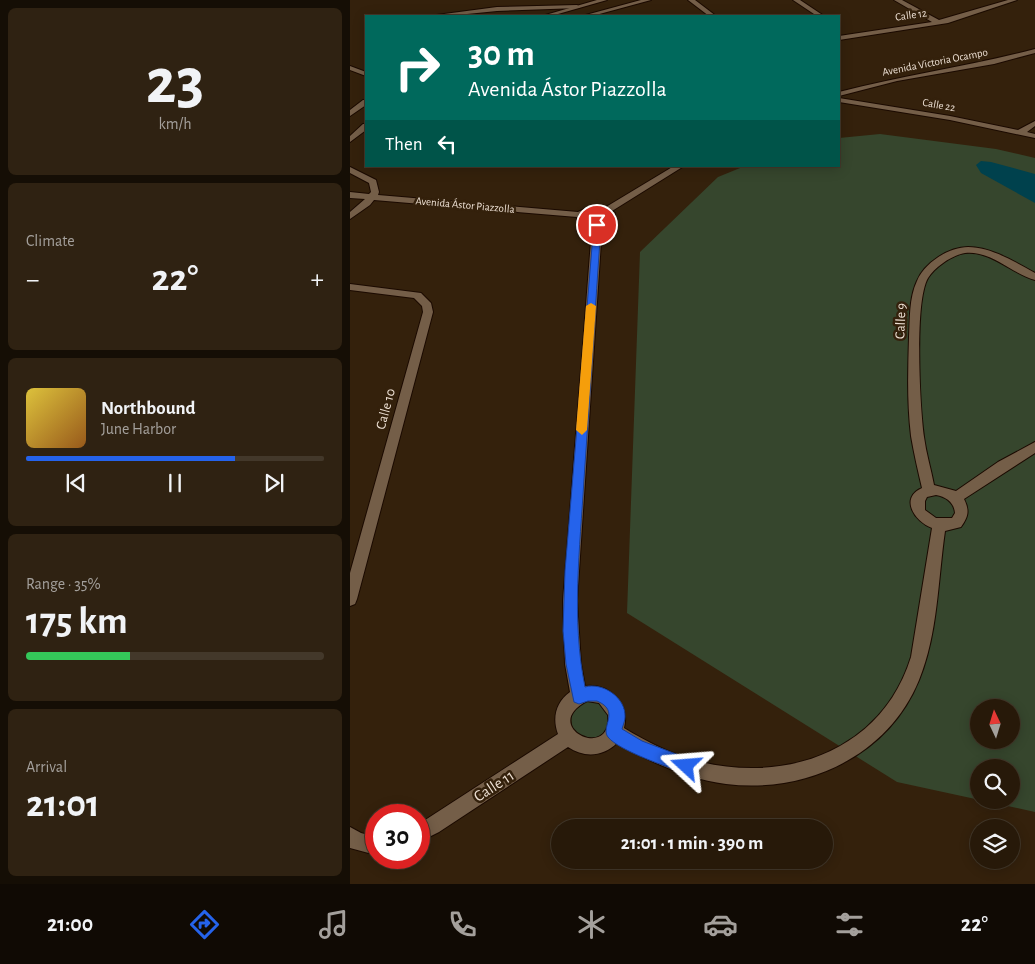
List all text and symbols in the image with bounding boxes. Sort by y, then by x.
street label: Calle 12 [894,7,928,23]
icon: right [385,35,450,100]
text: 30 m [468,37,535,72]
street label: Avenida Victoria Ocampo [881,46,989,78]
text: 23 [146,50,204,115]
text: Avenida Ástor Piazzolla [468,78,667,100]
street label: Calle 22 [922,97,956,113]
text: km/h [158,116,192,132]
icon: left [433,130,461,158]
text: Then [385,135,423,154]
street label: Avenida Ástor Piazzolla [415,194,515,215]
pin [576,204,618,246]
icon: arrive [583,211,611,239]
text: Climate [26,233,75,249]
text: 22° [152,260,198,298]
text: − [26,266,39,294]
text: + [311,266,324,294]
street label: Calle 9 [893,303,909,339]
street label: Calle 10 [374,387,398,431]
text: Northbound [101,399,196,418]
text: June Harbor [101,421,176,437]
icon: previous [62,469,90,497]
icon: pause [161,469,189,497]
icon: next [260,469,288,497]
text: Range · 35% [26,576,101,592]
text: 175 km [26,603,128,641]
north arrow [970,699,1020,749]
map controls [970,699,1020,869]
position arrow [659,739,711,791]
text: Arrival [26,759,67,775]
button: search [970,759,1020,809]
street label: Calle 11 [471,767,517,805]
text: 21:01 [26,786,100,824]
speed limit sign: 30 [365,804,430,869]
button: layers [970,819,1020,869]
text: 21:01 · 1 min · 390 m [621,834,763,853]
icon: directions [187,907,222,942]
icon: music [316,907,351,942]
icon: phone [445,907,480,942]
icon: climate [574,907,609,942]
icon: car [703,907,738,942]
icon: filters [832,907,867,942]
text: 21:00 [47,913,93,935]
text: 22° [961,913,988,935]

